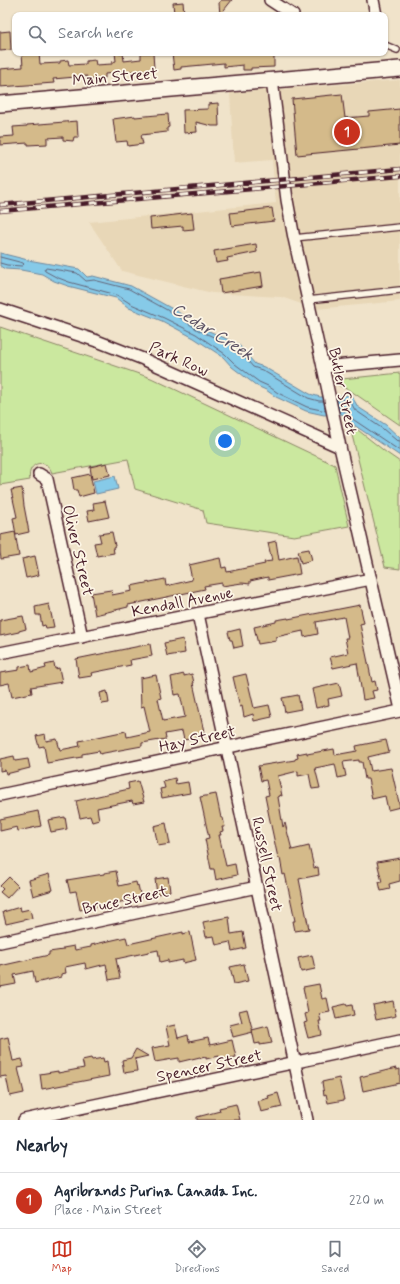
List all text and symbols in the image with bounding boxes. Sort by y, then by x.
search box [12,12,388,56]
icon: search [26,23,48,45]
text: Search here [58,24,134,44]
street label: Main Street [71,63,159,92]
pin: 1 [334,117,360,147]
water label: Cedar Creek [167,298,258,366]
street label: Park Row [145,337,211,382]
street label: Butler Street [323,346,362,437]
your location [215,431,235,451]
street label: Oliver Street [57,503,98,598]
street label: Kendall Avenue [130,582,235,623]
street label: Hay Street [157,721,238,758]
street label: Russell Street [246,815,287,914]
street label: Bruce Street [80,881,171,920]
street label: Spencer Street [155,1045,264,1088]
text: Nearby [16,1135,68,1157]
text: Agribrands Purina Canada Inc. [54,1182,257,1202]
text: 1 [26,1192,32,1209]
text: 220 m [349,1192,384,1209]
text: Place · Main Street [54,1202,162,1219]
tab: Map [51,1238,73,1276]
tab: Directions [174,1238,220,1276]
tab: Saved [321,1238,349,1276]

